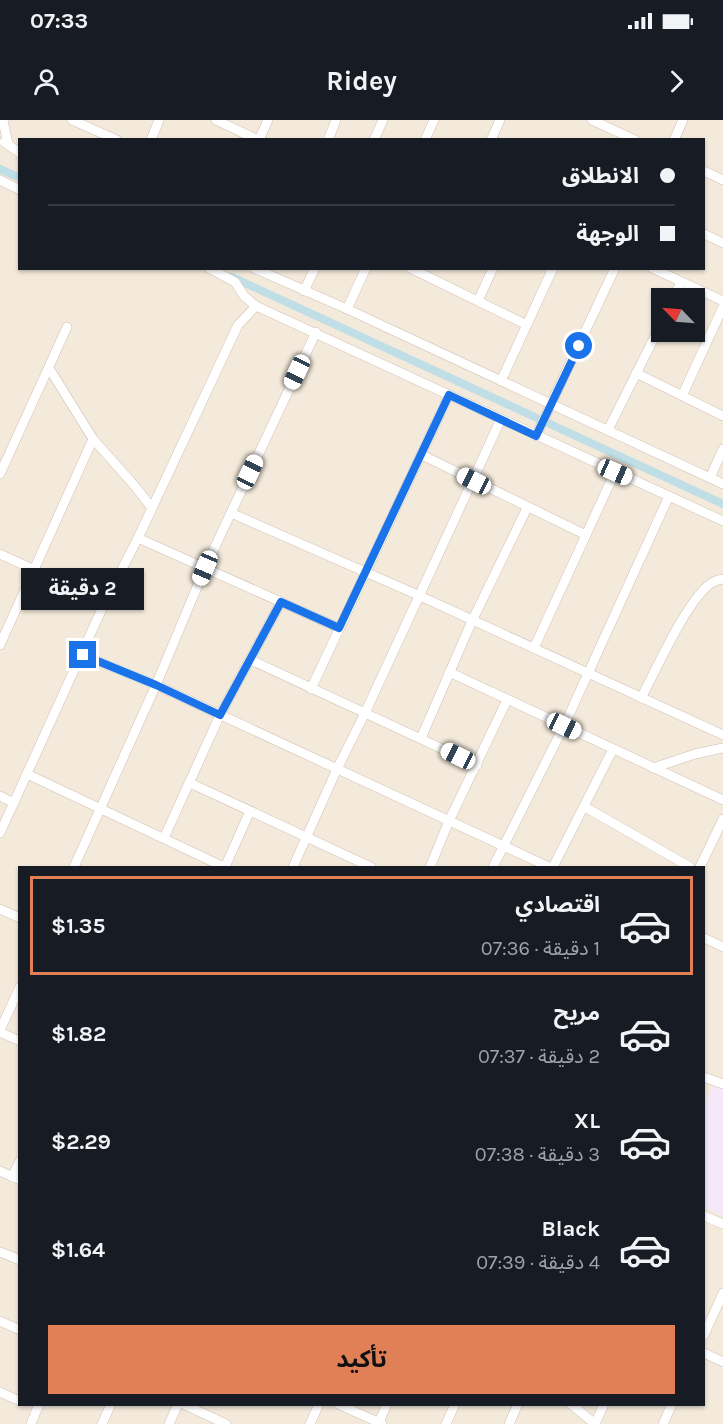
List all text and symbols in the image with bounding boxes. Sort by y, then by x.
text: 07:33 [30,8,88,34]
icon: person [30,65,63,98]
text: Ridey [326,65,397,97]
icon: forward [660,65,693,98]
text: الانطلاق [562,163,639,189]
text: الوجهة [576,221,639,247]
north arrow [651,288,705,342]
map controls [651,288,705,342]
route start [565,332,592,359]
car [281,352,313,392]
car [234,452,266,492]
car [595,456,635,488]
car [454,465,494,497]
car [190,548,220,588]
callout: 2 دقيقة [22,568,144,610]
text: 2 دقيقة [49,577,116,600]
route end [69,641,96,668]
car [544,710,584,742]
car [438,740,478,772]
text: اقتصادي [515,892,600,918]
icon: car [618,899,672,953]
text: $1.35 [51,913,105,939]
text: 1 دقيقة · 07:36 [481,937,600,960]
text: مريح [554,1000,600,1026]
icon: car [618,1007,672,1061]
text: $1.82 [51,1021,106,1047]
text: 2 دقيقة · 07:37 [478,1045,600,1068]
text: XL [574,1108,600,1134]
icon: car [618,1115,672,1169]
text: $2.29 [51,1129,111,1155]
text: 3 دقيقة · 07:38 [475,1143,600,1166]
text: Black [542,1216,600,1242]
icon: car [618,1223,672,1277]
text: $1.64 [51,1237,105,1263]
text: 4 دقيقة · 07:39 [476,1251,600,1274]
button: تأكيد [48,1325,675,1394]

